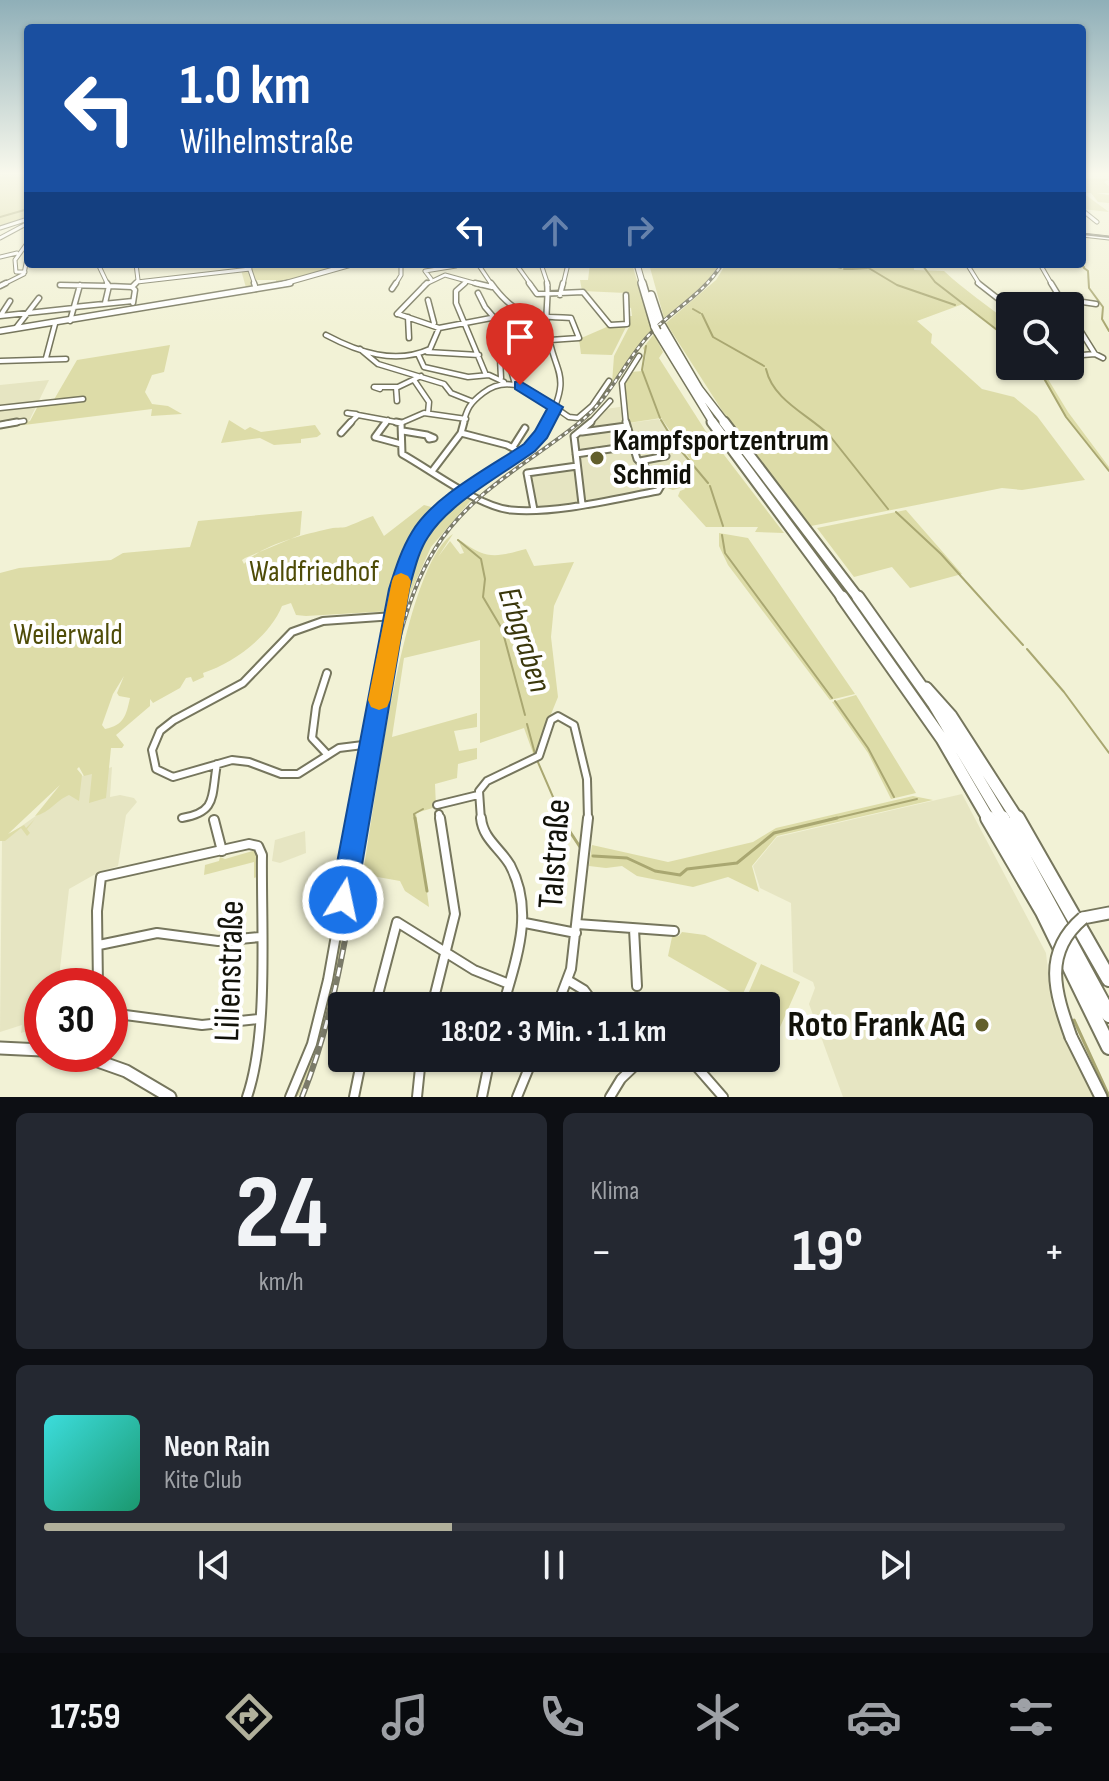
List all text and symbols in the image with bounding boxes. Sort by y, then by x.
text: 1.0 km [180,53,311,120]
icon: left [48,56,152,160]
text: Wilhelmstraße [180,121,354,164]
icon: left [449,208,493,252]
icon: ahead [533,208,577,252]
icon: right [617,208,661,252]
map controls [996,292,1084,380]
button: search [996,292,1084,380]
pin [486,303,554,385]
icon: arrive [498,315,542,359]
place label: Kampfsportzentrum Schmid [613,423,829,493]
marker: Kampfsportzentrum Schmid [588,449,606,467]
park label: Waldfriedhof [249,554,379,590]
water label: Erbgraben [489,583,559,697]
park label: Weilerwald [13,617,123,653]
street label: Talstraße [530,798,580,910]
position arrow [301,858,385,942]
street label: Lilienstraße [206,900,254,1042]
speed limit sign: 30 [24,968,128,1072]
place label: Roto Frank AG [788,1004,966,1047]
text: 18:02 · 3 Min. · 1.1 km [441,1014,667,1050]
marker: Roto Frank AG [973,1016,991,1034]
text: 24 [234,1152,328,1277]
text: Klima [591,1176,639,1207]
text: 19° [792,1216,863,1288]
text: − [591,1226,612,1279]
text: + [1043,1226,1065,1279]
text: km/h [259,1267,304,1298]
text: Neon Rain [164,1429,270,1465]
text: Kite Club [164,1465,242,1496]
icon: previous [192,1543,236,1587]
icon: pause [532,1543,576,1587]
icon: next [873,1543,917,1587]
icon: directions [221,1689,277,1745]
icon: music [377,1689,433,1745]
icon: phone [534,1689,590,1745]
icon: climate [690,1689,746,1745]
icon: car [846,1689,902,1745]
icon: filters [1003,1689,1059,1745]
text: 17:59 [50,1696,121,1739]

